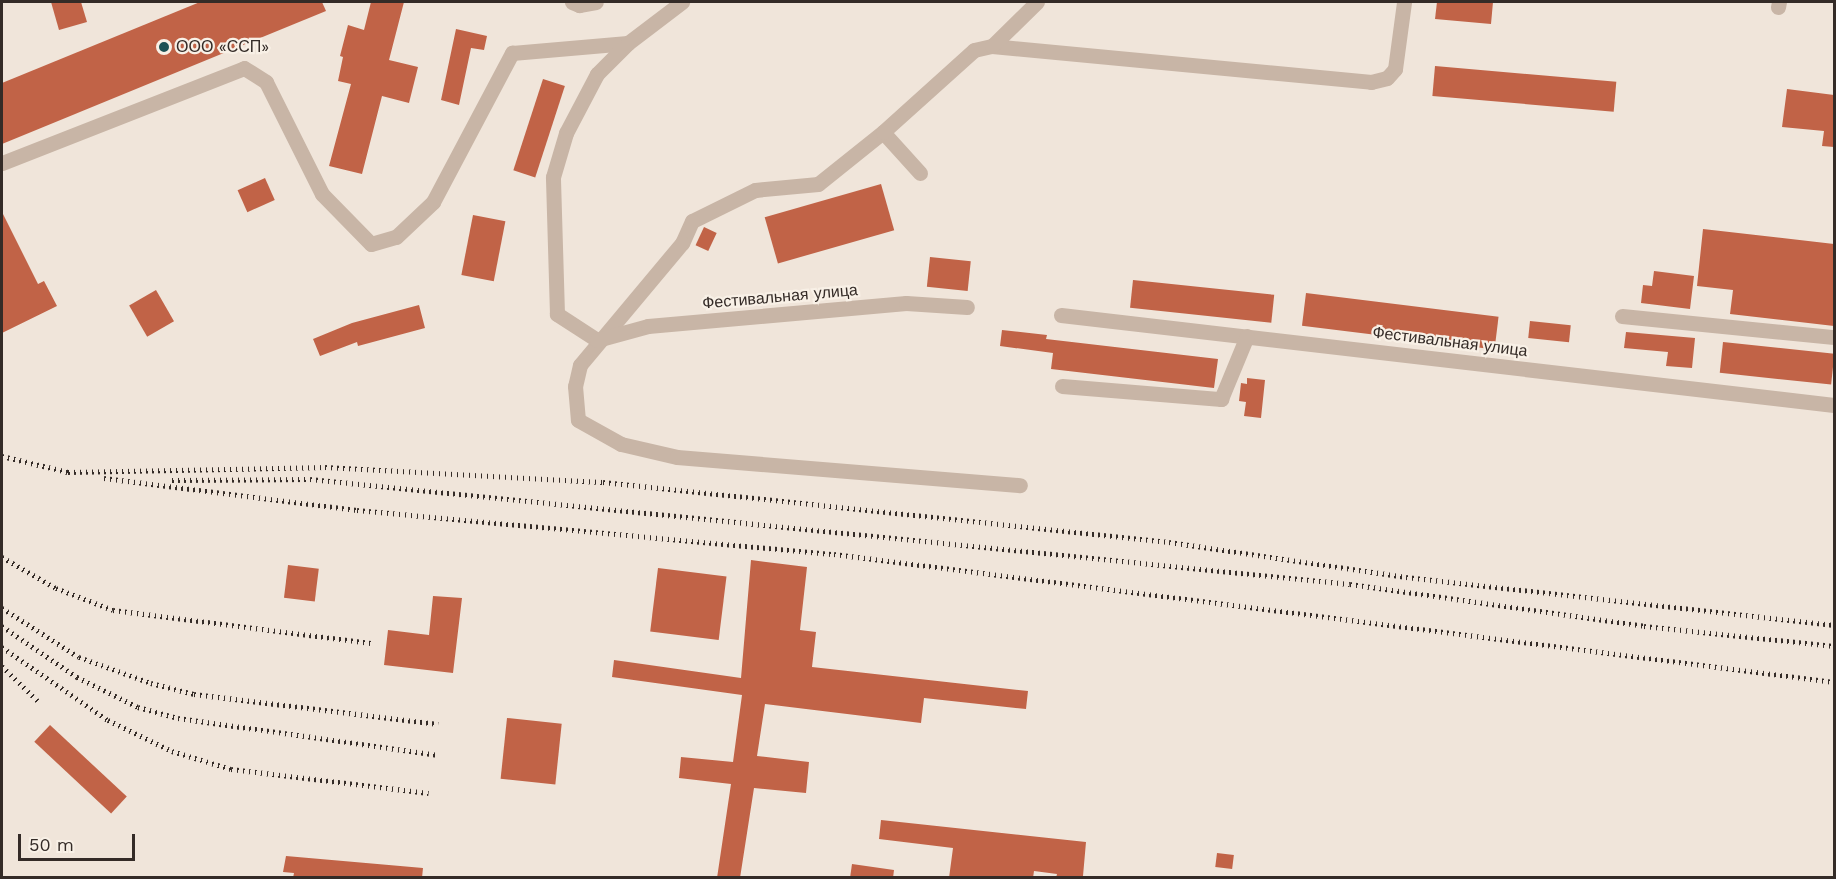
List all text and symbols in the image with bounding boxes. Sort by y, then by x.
place label: ООО «ССП» [176,37,269,57]
marker: ООО «ССП» [157,40,171,54]
street label: Фестивальная улица [701,281,859,313]
street label: Фестивальная улица [1371,323,1529,361]
scale bar [21,822,138,860]
text: 50 m [29,834,74,855]

